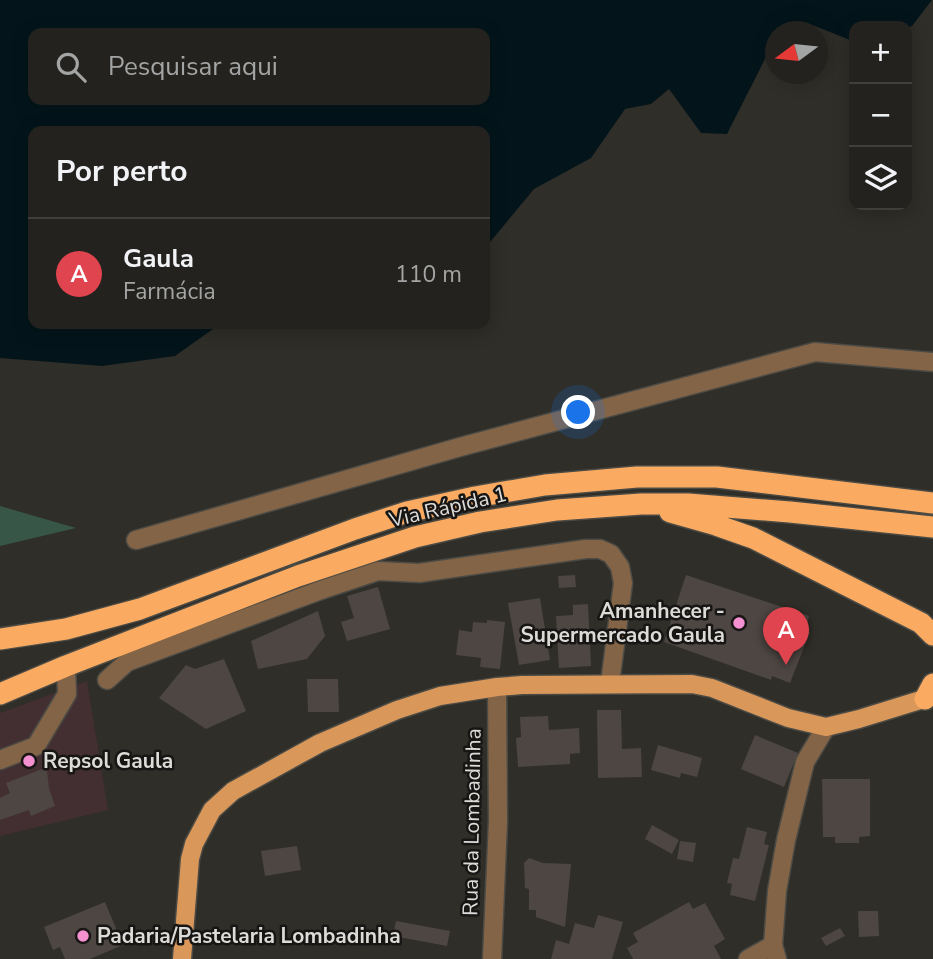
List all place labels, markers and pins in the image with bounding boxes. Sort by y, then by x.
place label: Amanhecer - Supermercado Gaula [521,597,725,649]
pin: A [763,607,809,665]
marker: Amanhecer - Supermercado Gaula [731,615,747,631]
place label: Repsol Gaula [43,747,173,775]
marker: Repsol Gaula [21,753,37,769]
place label: Padaria/Pastelaria Lombadinha [97,922,401,950]
marker: Padaria/Pastelaria Lombadinha [75,928,91,944]

